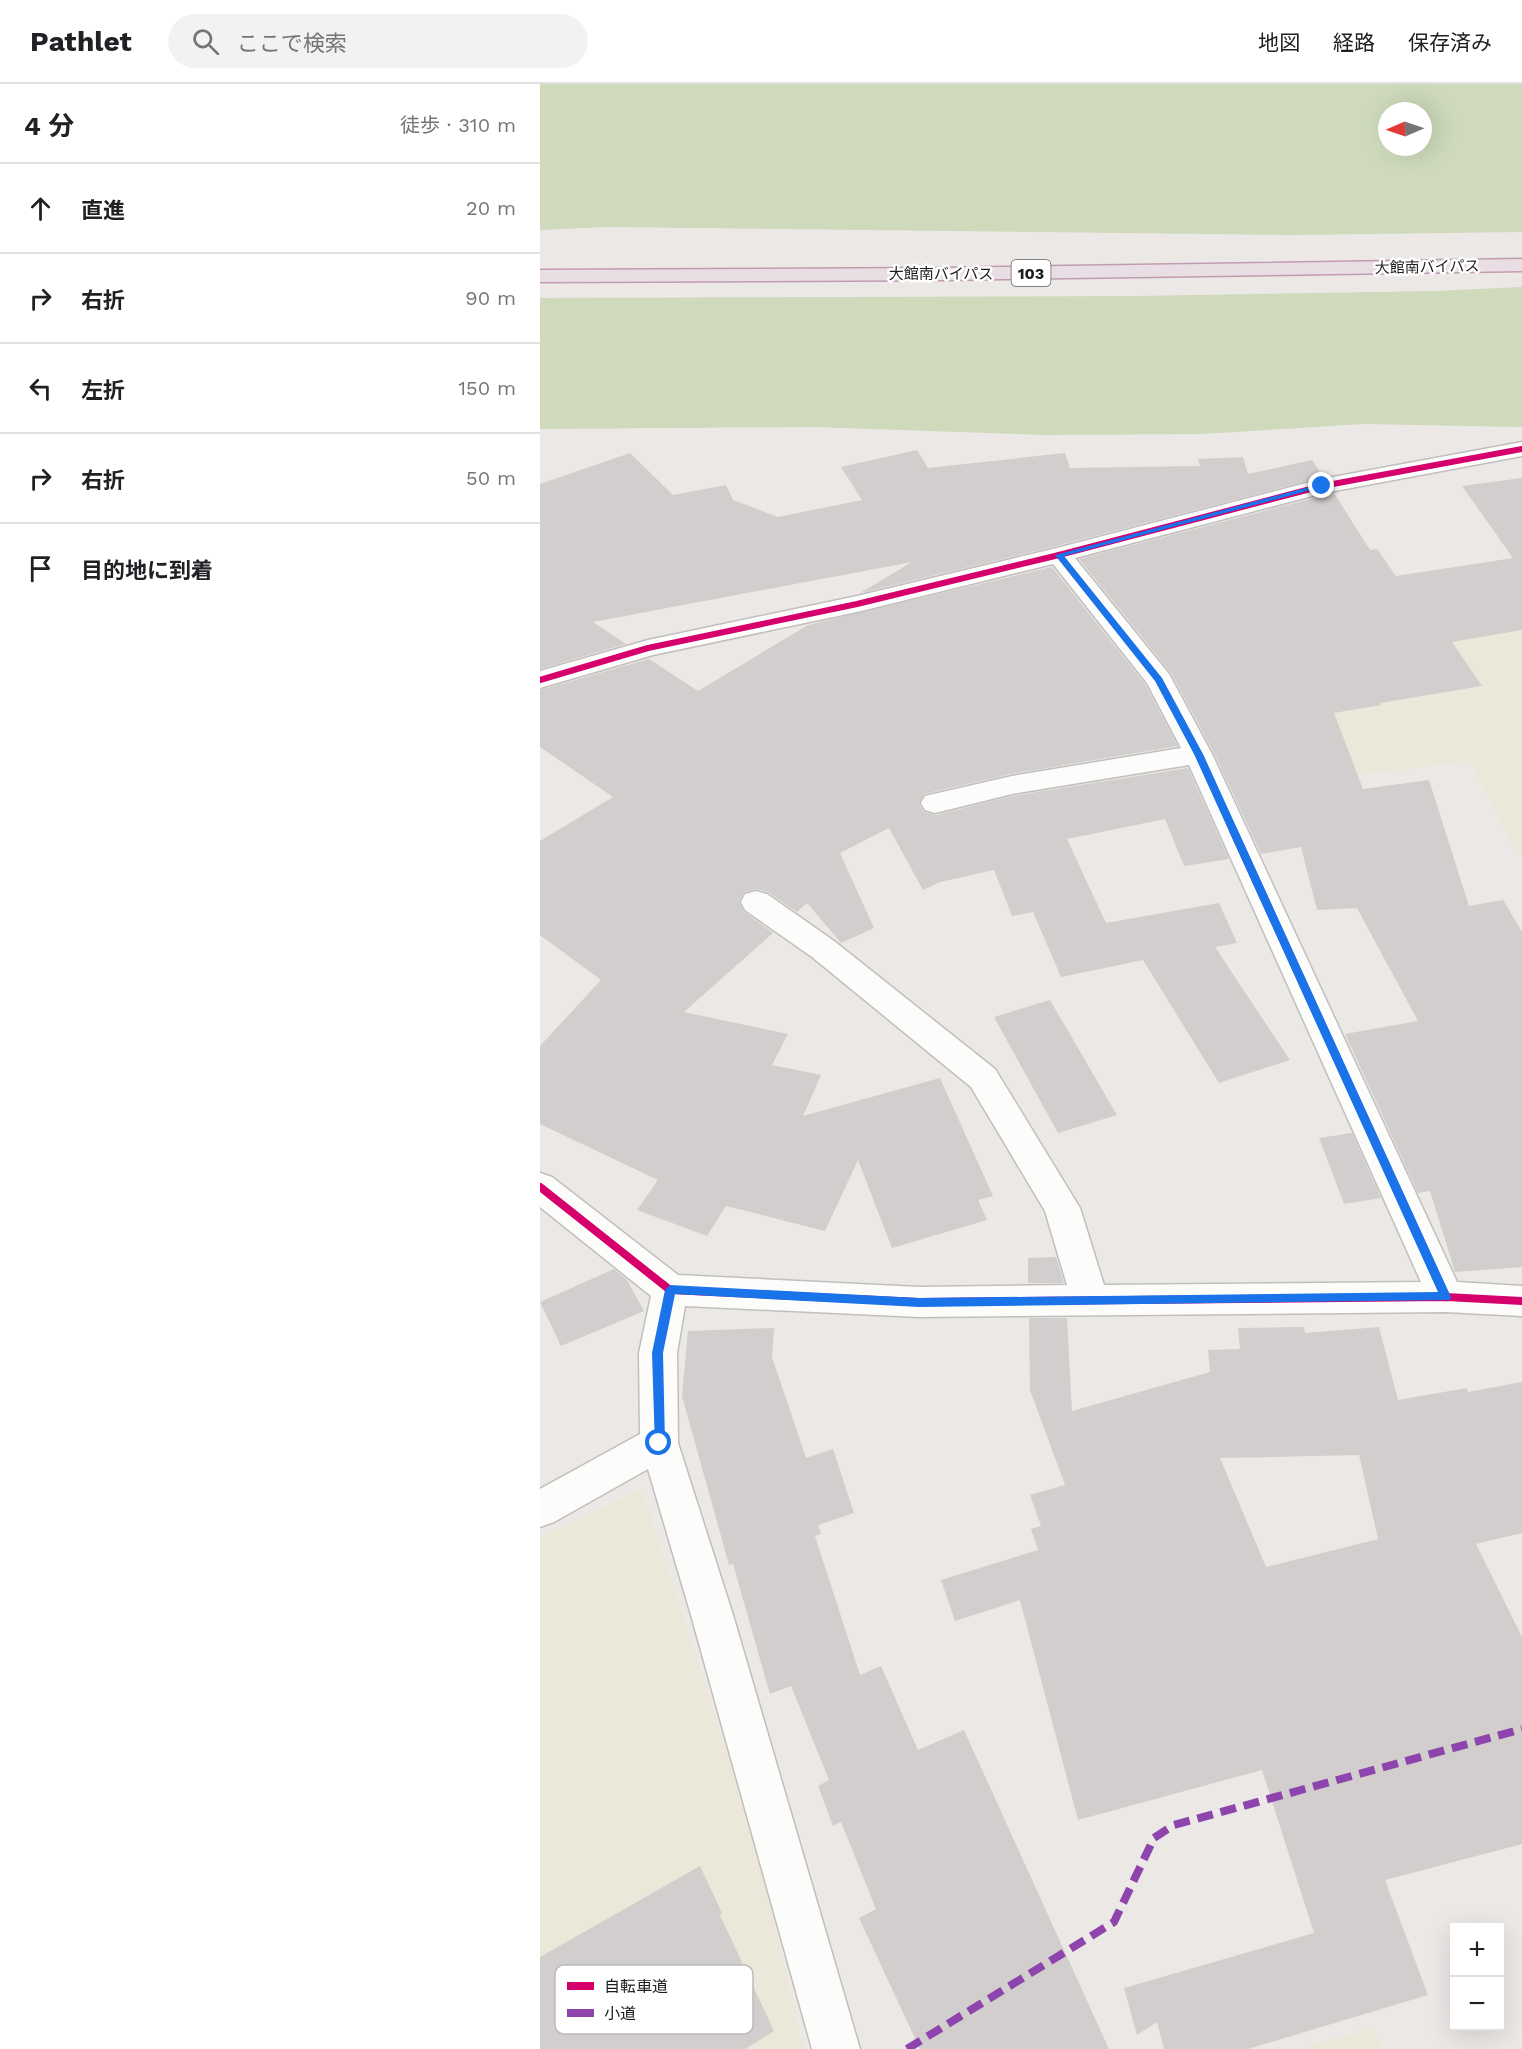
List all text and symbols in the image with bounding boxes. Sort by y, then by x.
search box [168,14,588,68]
text: Pathlet [30,25,132,58]
icon: search [189,25,222,58]
text: 地図 [1258,30,1300,55]
text: 経路 [1333,30,1375,55]
text: 保存済み [1408,30,1492,55]
text: ここで検索 [237,31,347,56]
north arrow [1378,102,1432,156]
text: 4 分 [24,111,74,141]
text: 徒歩 · 310 m [400,113,516,137]
icon: ahead [24,192,57,225]
text: 20 m [466,196,516,220]
text: 直進 [81,198,125,223]
street label: 大館南バイパス [1374,257,1480,277]
road number: 103 [1012,260,1050,286]
street label: 大館南バイパス [889,265,993,283]
icon: right [24,282,57,315]
text: 90 m [465,286,516,310]
text: 右折 [81,288,125,313]
icon: left [24,372,57,405]
text: 150 m [458,376,516,400]
text: 左折 [81,378,125,403]
icon: right [24,462,57,495]
text: 50 m [466,466,516,490]
text: 右折 [81,468,125,493]
route end [1308,472,1334,498]
icon: arrive [24,552,57,585]
text: 目的地に到着 [81,558,213,583]
route start [645,1429,671,1455]
map controls [1450,1923,1504,2031]
button: + [1450,1923,1504,1977]
legend [555,1965,753,2034]
text: 自転車道 [604,1977,668,1996]
button: − [1450,1977,1504,2031]
text: 小道 [604,2004,636,2023]

